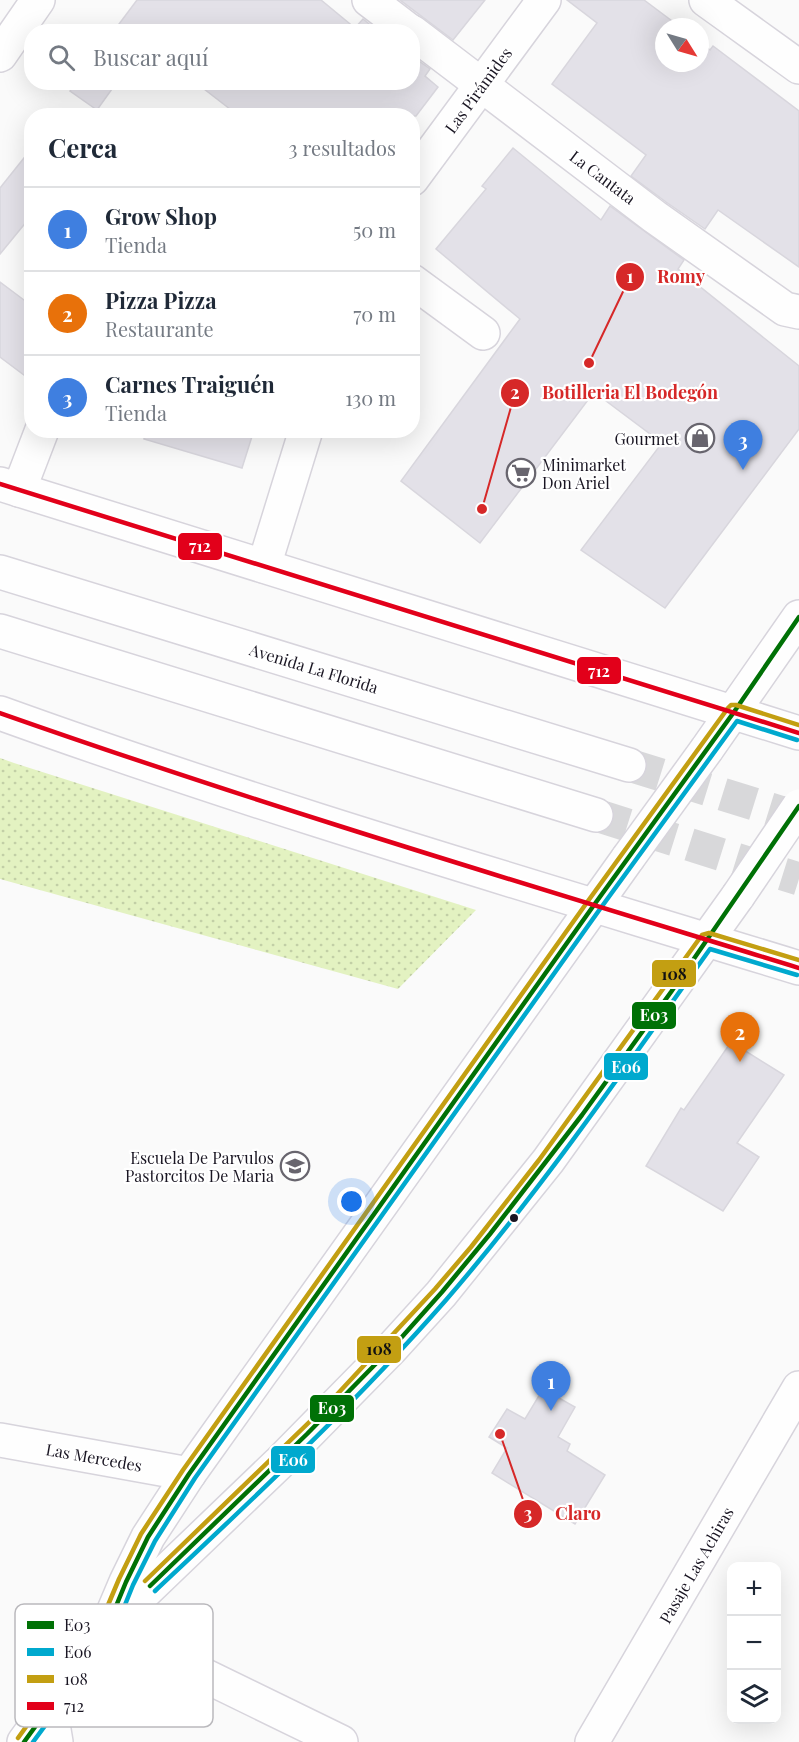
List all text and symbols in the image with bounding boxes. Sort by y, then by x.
north arrow [655,18,709,72]
search box [24,24,420,90]
icon: search [45,41,78,74]
text: Buscar aquí [93,42,208,72]
street label: Las Pirámides [440,43,516,137]
text: Cerca [48,130,117,165]
text: 3 resultados [289,134,396,161]
street label: La Cantata [566,145,640,209]
text: Grow Shop [105,201,217,231]
text: 1 [64,216,71,243]
text: 50 m [353,216,396,243]
text: Tienda [105,231,167,258]
callout: Romy [615,259,717,295]
text: 1 [627,264,634,288]
text: Romy [657,264,706,288]
text: Pizza Pizza [105,285,217,315]
text: 2 [62,300,73,327]
text: 70 m [353,300,396,327]
text: Restaurante [105,315,214,342]
text: Carnes Traiguén [105,369,275,399]
callout: Botilleria El Bodegón [500,375,730,411]
text: 2 [510,380,520,404]
text: Botilleria El Bodegón [542,380,718,404]
text: 3 [63,384,72,411]
text: 130 m [345,384,396,411]
text: Tienda [105,399,167,426]
pin: 3 [724,420,762,470]
shop icon: Gourmet [684,422,716,454]
place label: Gourmet [615,428,679,449]
place label: Minimarket Don Ariel [542,454,626,493]
supermarket icon: Minimarket Don Ariel [505,457,537,489]
line badge: 712 [177,532,223,561]
text: 712 [189,535,211,556]
street label: Avenida La Florida [246,638,381,698]
line badge: 712 [576,656,622,685]
text: 712 [588,660,610,681]
line badge: 108 [651,959,697,988]
text: 108 [661,963,687,984]
line badge: E03 [631,1001,677,1030]
text: E03 [640,1004,668,1025]
pin: 2 [720,1012,760,1062]
line badge: E06 [603,1052,649,1081]
text: E06 [611,1056,641,1077]
place label: Escuela De Parvulos Pastorcitos De Maria [125,1147,274,1186]
school or university icon: Escuela De Parvulos Pastorcitos De Maria [279,1150,311,1182]
your location [337,1187,366,1216]
unlabelled marker [508,1212,520,1224]
line badge: 108 [356,1335,402,1364]
text: 108 [366,1338,392,1359]
pin: 1 [532,1362,570,1411]
line badge: E03 [309,1394,355,1423]
text: E03 [318,1397,346,1418]
street label: Las Mercedes [44,1438,144,1476]
line badge: E06 [270,1445,316,1474]
text: E06 [278,1449,308,1470]
callout: Claro [513,1496,613,1532]
text: 3 [524,1501,533,1525]
text: Claro [555,1501,601,1525]
street label: Pasaje Las Achiras [654,1503,738,1627]
map controls [727,1562,781,1724]
button: + [727,1562,781,1616]
legend [15,1604,213,1727]
text: E03 [64,1614,91,1635]
button: − [727,1616,781,1670]
text: E06 [64,1641,92,1662]
text: 108 [64,1668,88,1689]
button: layers [727,1670,781,1724]
text: 712 [64,1695,84,1716]

